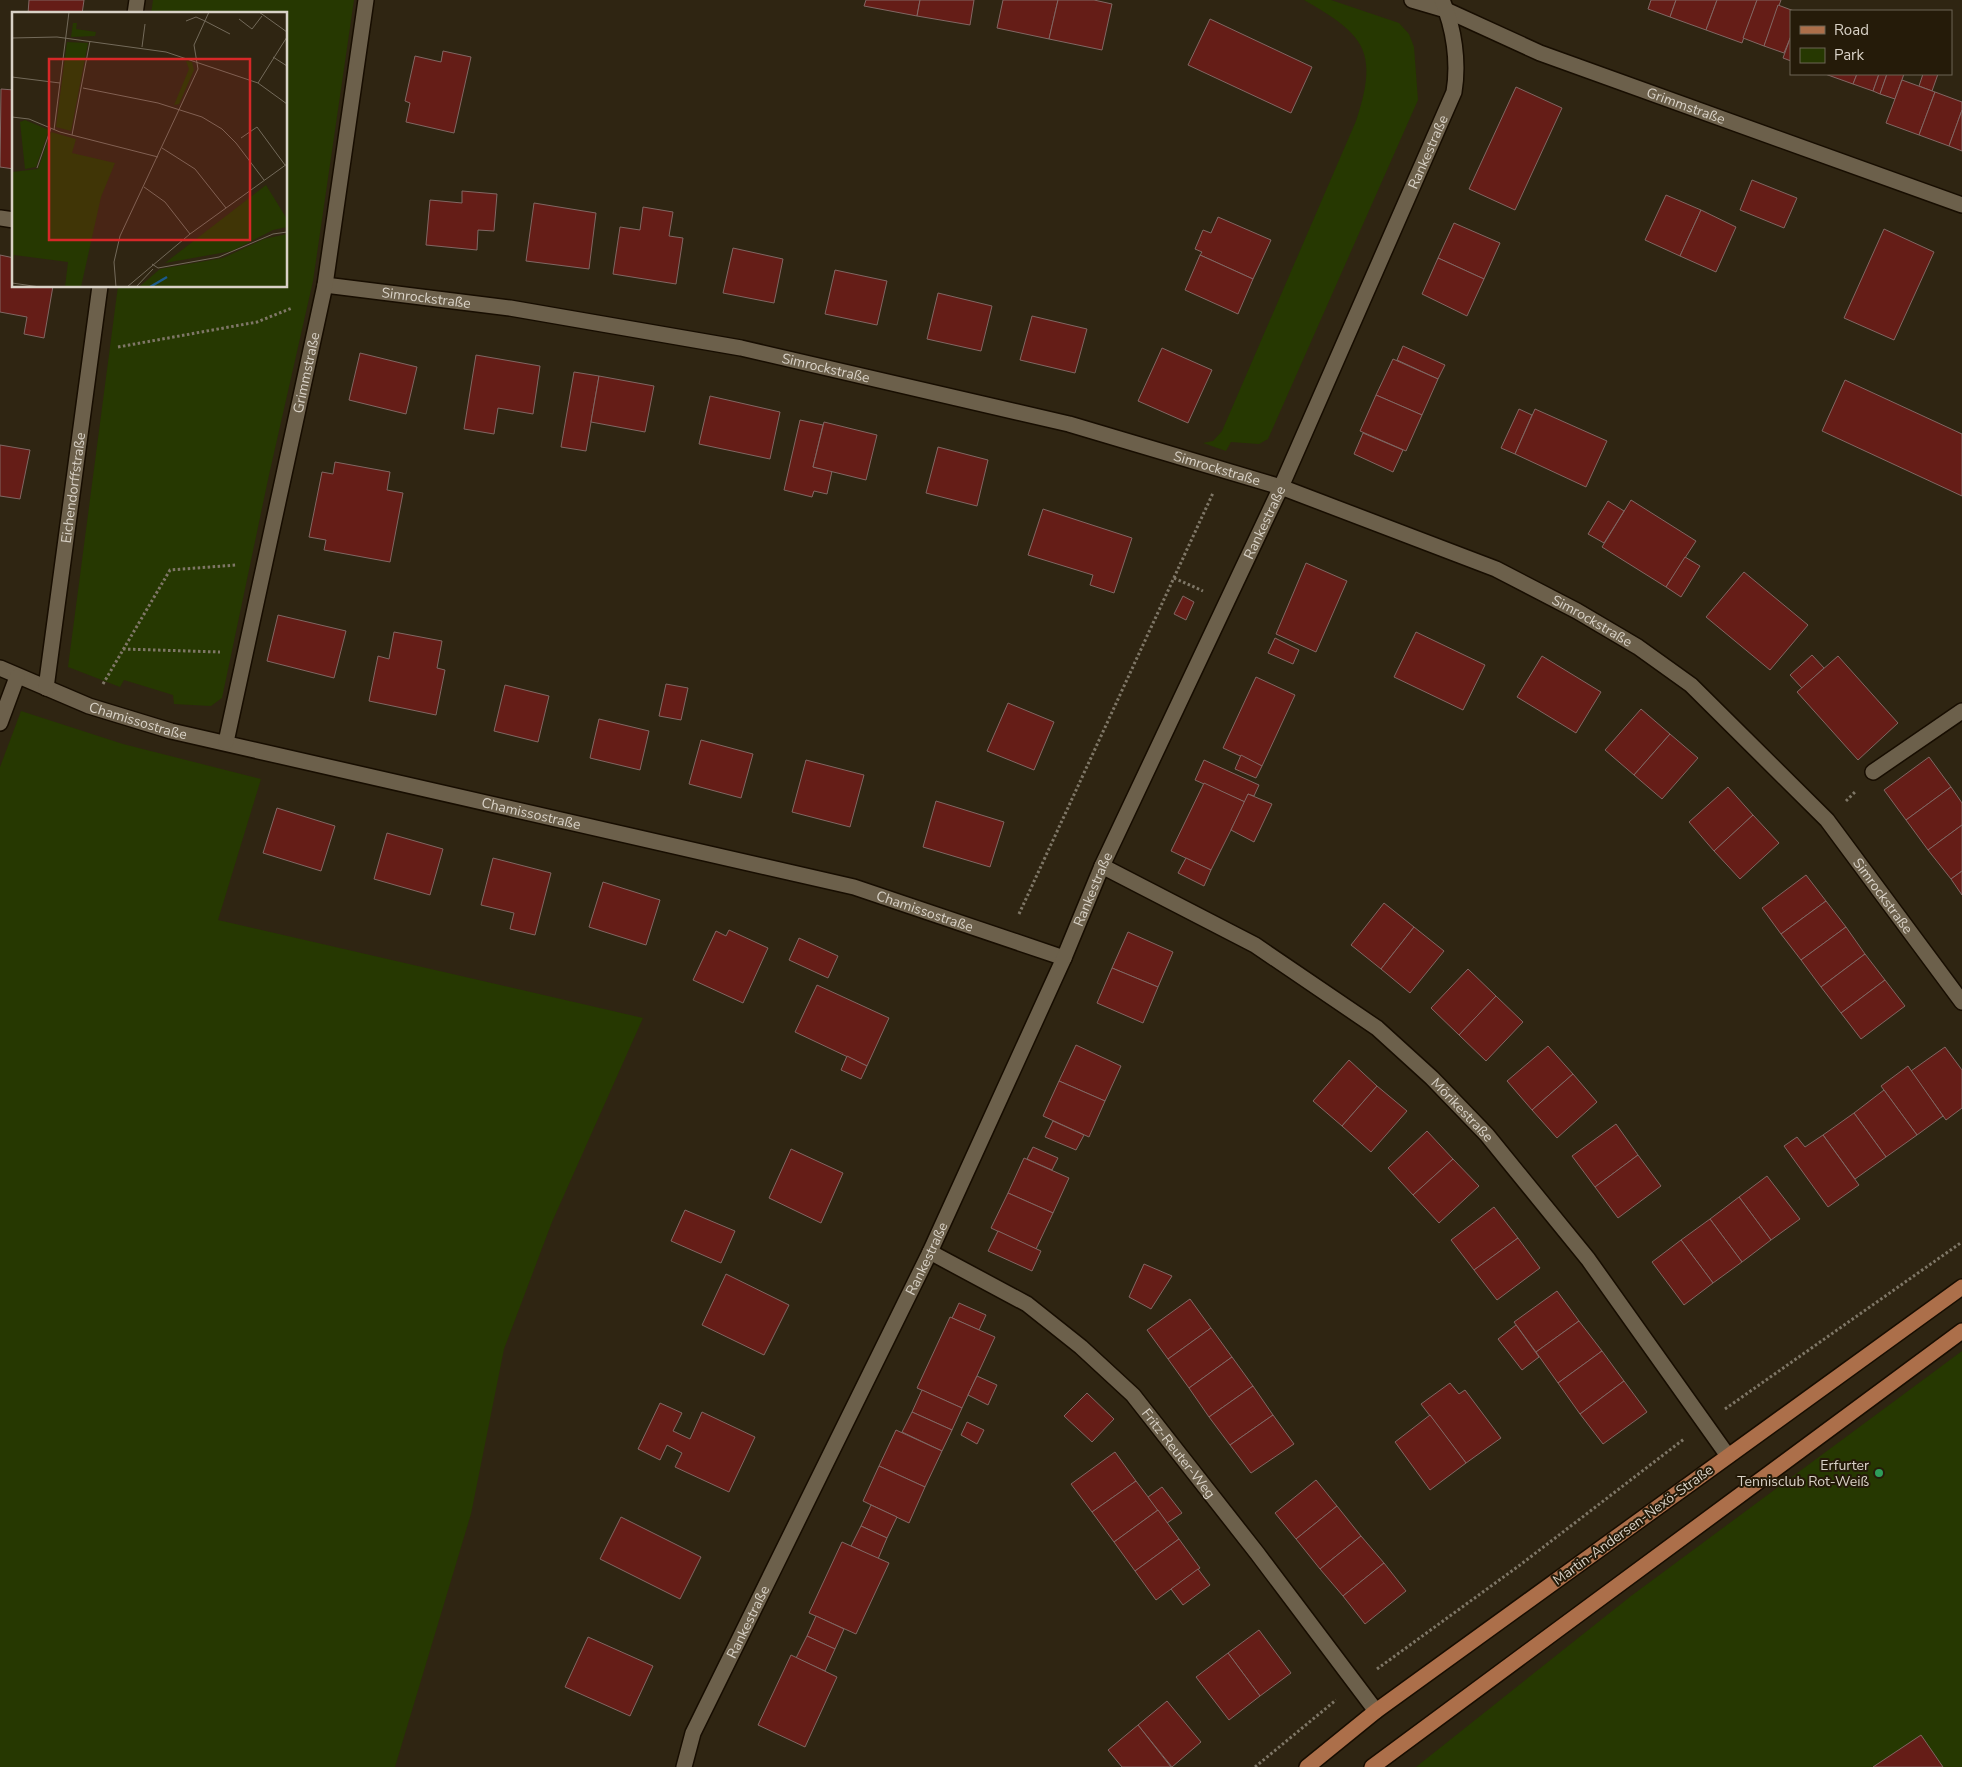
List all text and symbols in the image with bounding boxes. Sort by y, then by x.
legend [1790,10,1952,75]
inset map [12,12,288,288]
text: Road [1834,20,1869,40]
text: Park [1834,45,1864,65]
street label: Grimmstraße [1644,83,1728,128]
street label: Rankestraße [1403,112,1452,192]
street label: Simrockstraße [380,283,472,313]
street label: Grimmstraße [288,330,324,415]
street label: Simrockstraße [780,348,872,387]
street label: Eichendorffstraße [56,431,90,544]
street label: Simrockstraße [1171,446,1263,490]
street label: Rankestraße [1239,483,1290,562]
street label: Simrockstraße [1549,590,1636,651]
street label: Chamissostraße [87,697,189,744]
street label: Chamissostraße [480,793,583,834]
street label: Rankestraße [1069,849,1117,929]
street label: Simrockstraße [1849,854,1918,938]
street label: Chamissostraße [874,886,976,936]
street label: Mörikestraße [1427,1073,1498,1146]
street label: Rankestraße [901,1219,952,1298]
street label: Fritz-Reuter-Weg [1137,1404,1220,1502]
place label: Erfurter Tennisclub Rot-Weiß [1737,1456,1869,1491]
street label: Martin-Andersen-Nexö-Straße [1549,1460,1717,1590]
marker: Erfurter Tennisclub Rot-Weiß [1873,1467,1885,1479]
street label: Rankestraße [722,1582,774,1662]

